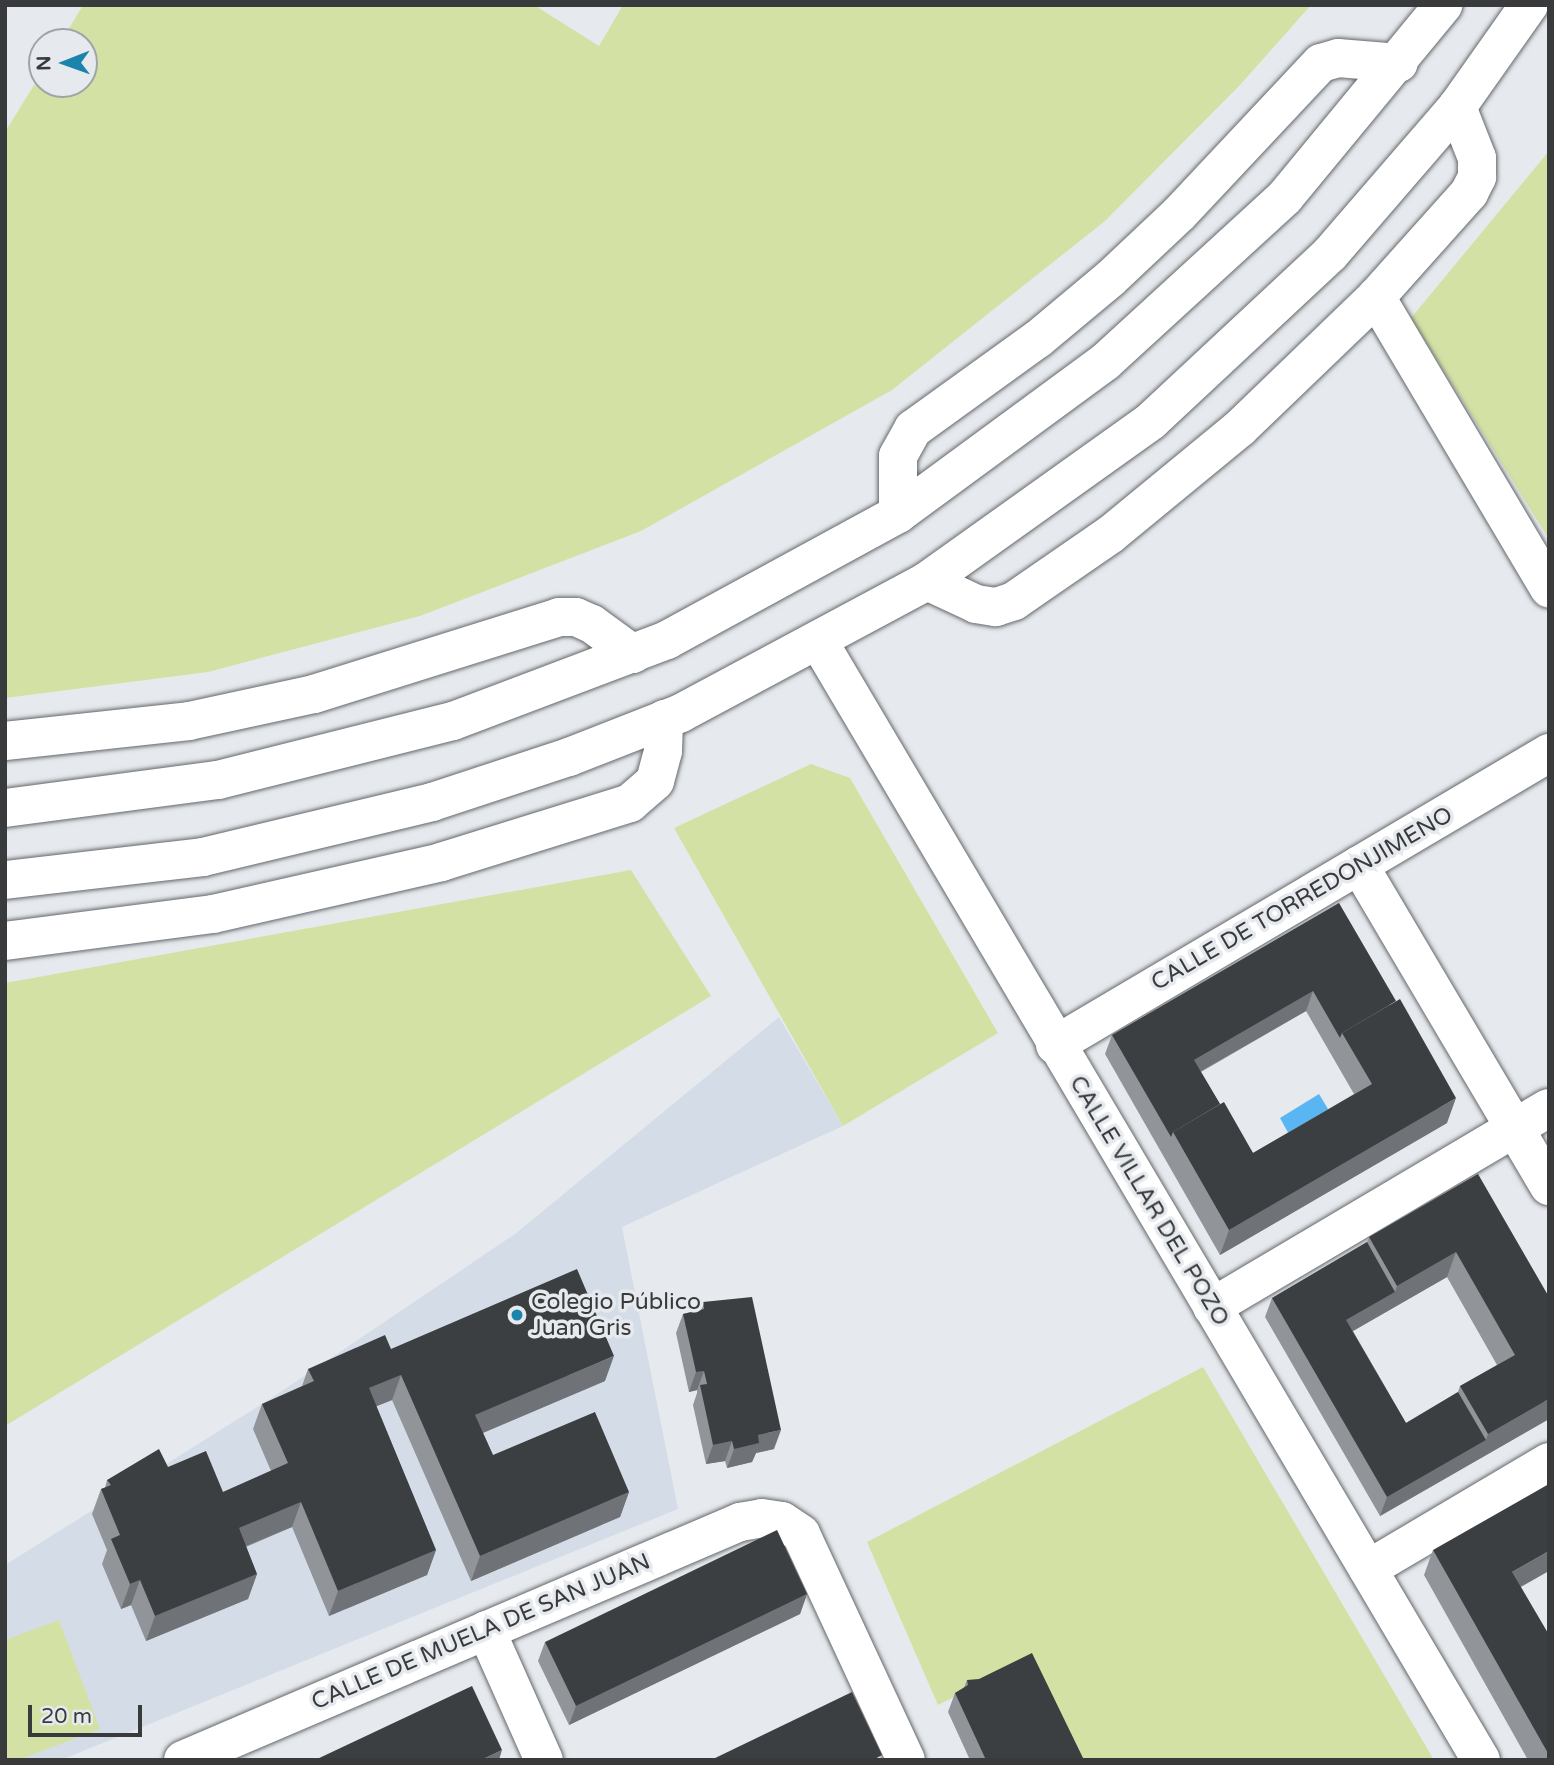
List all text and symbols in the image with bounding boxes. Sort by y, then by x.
north arrow [28,28,98,98]
text: N [33,56,55,71]
street label: CALLE DE TORREDONJIMENO [1146,801,1458,997]
street label: CALLE VILLAR DEL POZO [1063,1071,1235,1331]
place label: Colegio Público Juan Gris [531,1288,701,1342]
marker: Colegio Público Juan Gris [509,1307,525,1323]
street label: CALLE DE MUELA DE SAN JUAN [307,1548,655,1716]
scale bar [32,1692,145,1736]
text: 20 m [41,1704,92,1729]

